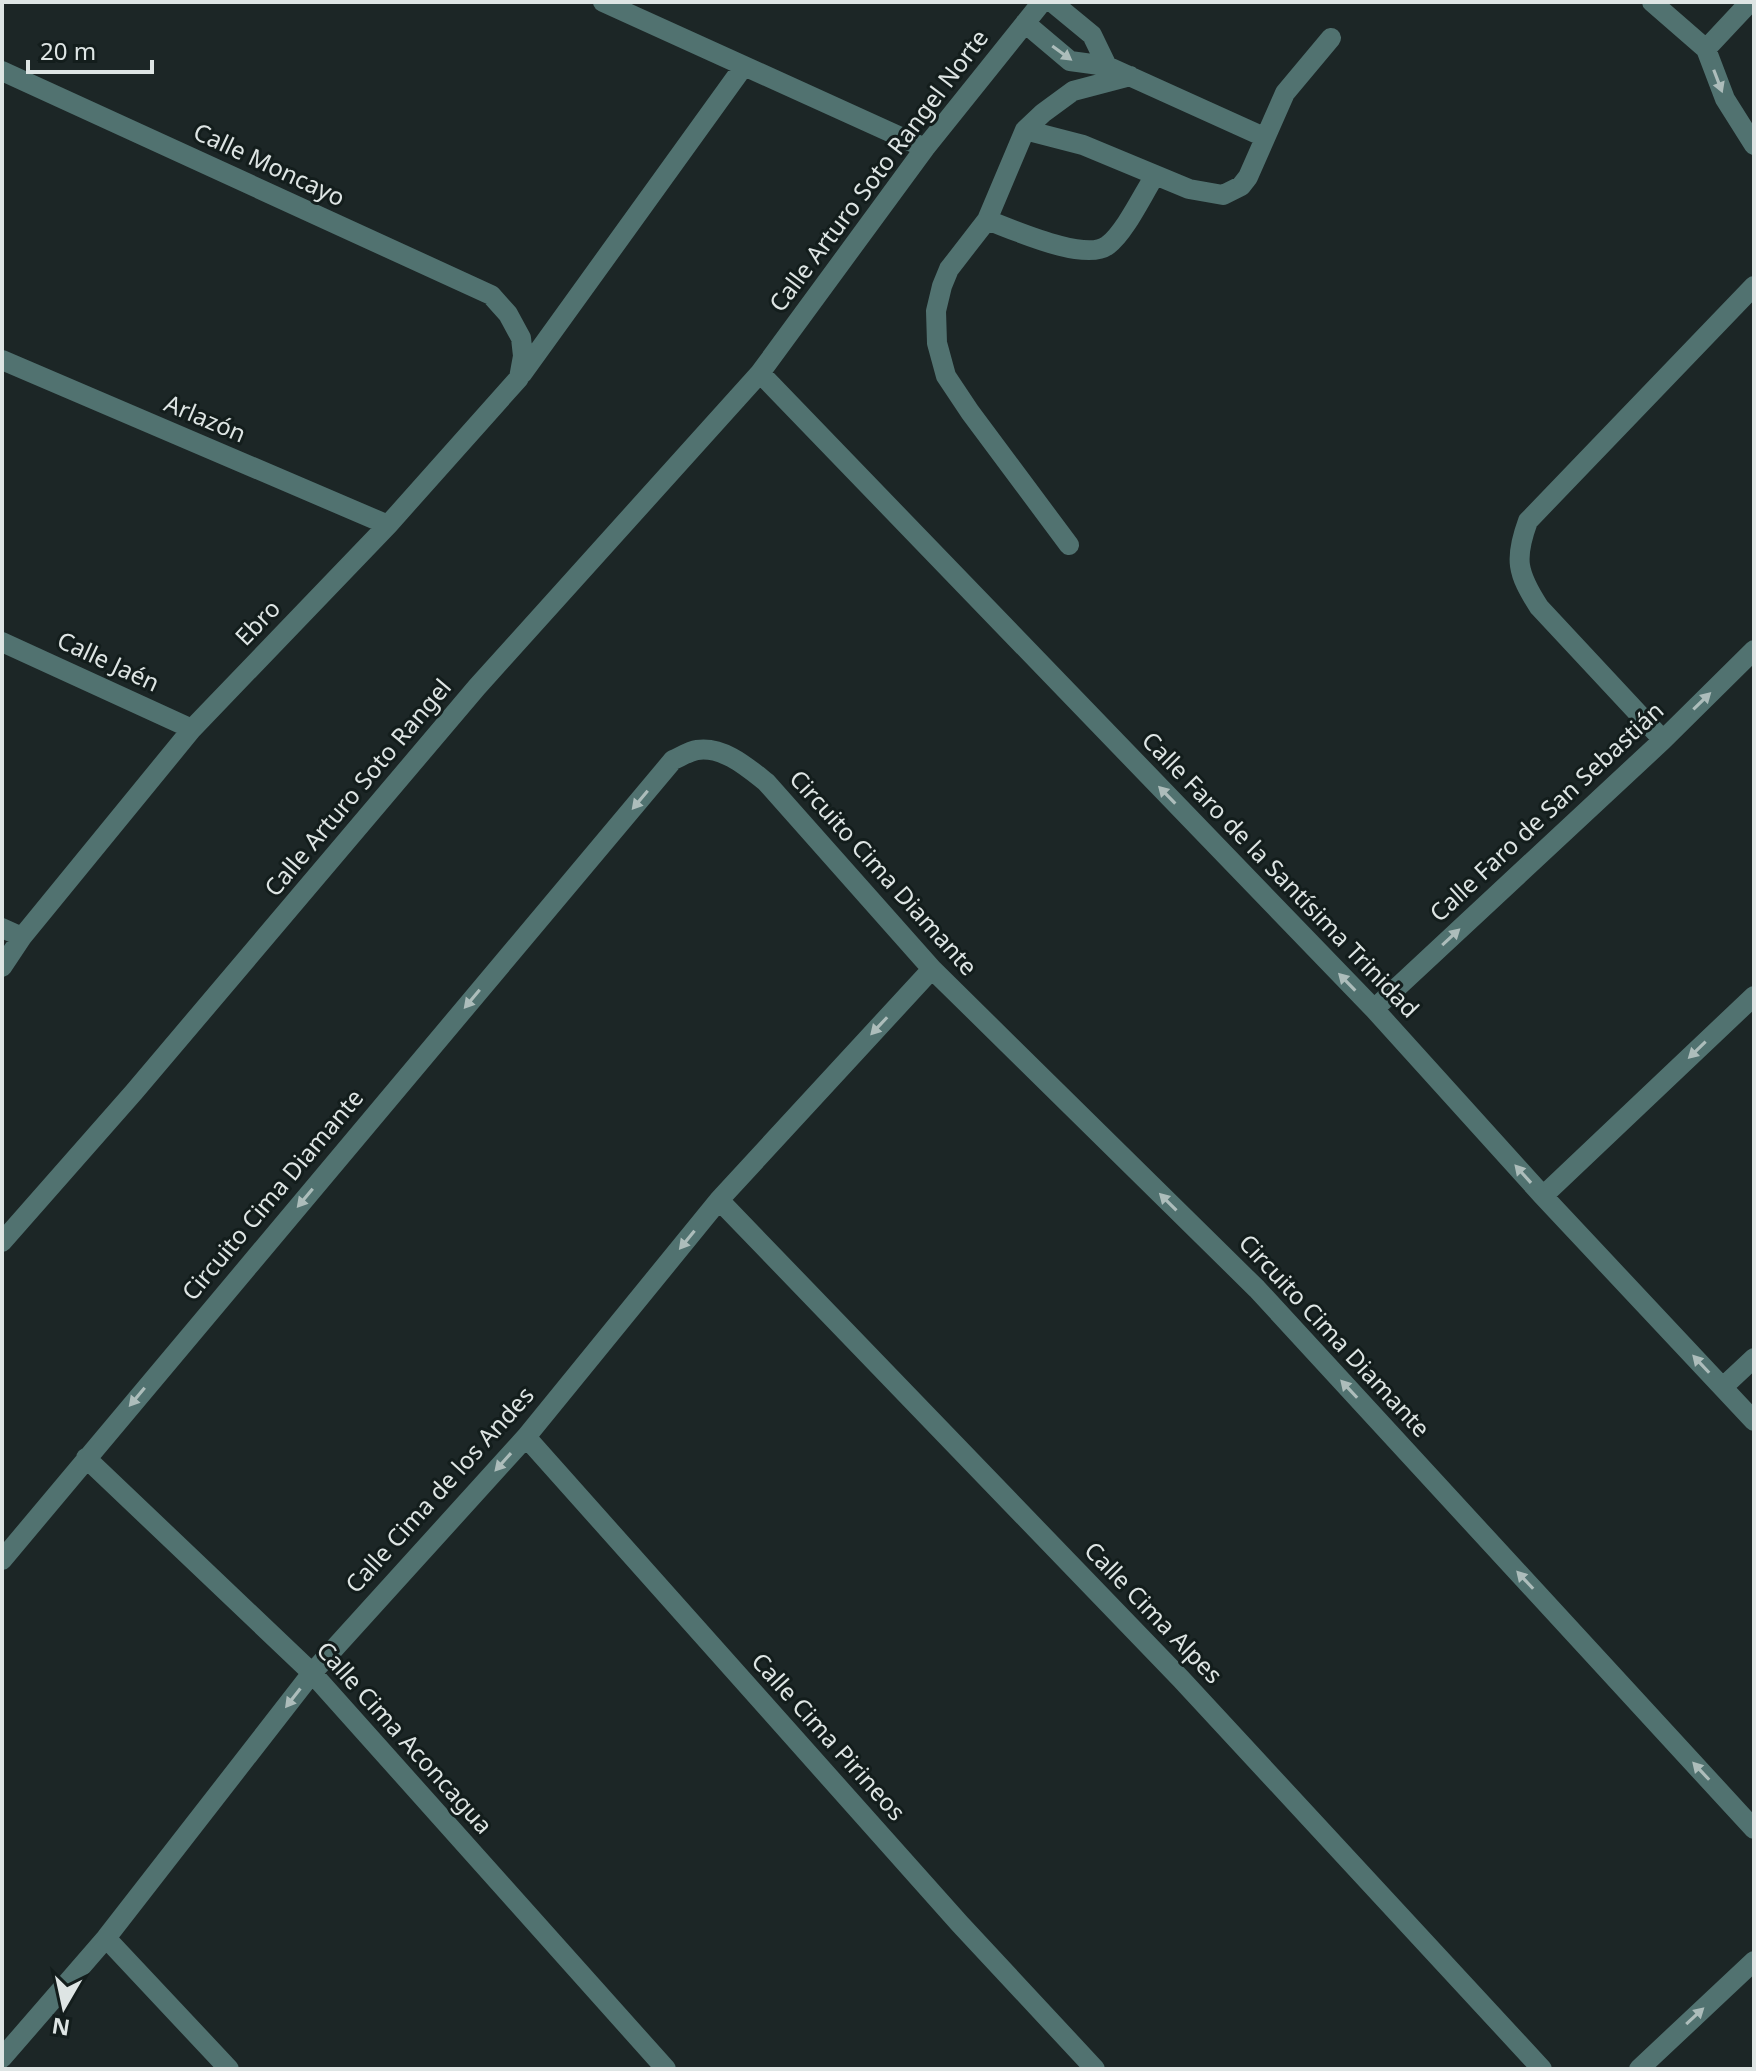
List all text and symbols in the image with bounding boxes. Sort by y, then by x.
street label: Calle Arturo Soto Rangel Norte [761,22,995,318]
scale bar [28,24,152,74]
text: 20 m [40,34,96,67]
one-way arrow [1051,45,1073,61]
one-way arrow [1712,69,1725,93]
street label: Calle Moncayo [188,114,351,213]
street label: Arlazón [160,386,251,450]
street label: Ebro [227,592,287,652]
street label: Calle Jaén [52,623,165,699]
street label: Calle Arturo Soto Rangel [256,671,458,903]
one-way arrow [1692,693,1711,711]
street label: Calle Faro de San Sebastián [1422,694,1670,928]
street label: Calle Faro de la Santísima Trinidad [1135,724,1427,1024]
street label: Circuito Cima Diamante [783,762,986,982]
one-way arrow [1158,786,1177,805]
one-way arrow [632,790,649,810]
one-way arrow [1442,929,1461,947]
one-way arrow [1339,973,1357,992]
one-way arrow [464,989,481,1009]
one-way arrow [871,1017,889,1036]
one-way arrow [1688,1041,1707,1059]
street label: Circuito Cima Diamante [174,1081,370,1307]
one-way arrow [1514,1165,1532,1184]
one-way arrow [297,1188,314,1208]
one-way arrow [1159,1193,1178,1211]
street label: Circuito Cima Diamante [1232,1226,1438,1444]
one-way arrow [679,1230,695,1250]
one-way arrow [1692,1354,1710,1373]
street label: Calle Cima de los Andes [337,1379,541,1599]
one-way arrow [1340,1379,1358,1398]
one-way arrow [129,1386,146,1406]
one-way arrow [494,1452,512,1471]
street label: Calle Cima Alpes [1078,1534,1230,1690]
one-way arrow [1517,1571,1535,1590]
street label: Calle Cima Aconcagua [310,1634,501,1840]
street label: Calle Cima Pirineos [745,1645,913,1827]
one-way arrow [285,1688,301,1708]
one-way arrow [1693,1762,1711,1781]
north arrow [24,1967,104,2047]
one-way arrow [1686,2007,1705,2025]
text: N [50,2012,72,2044]

